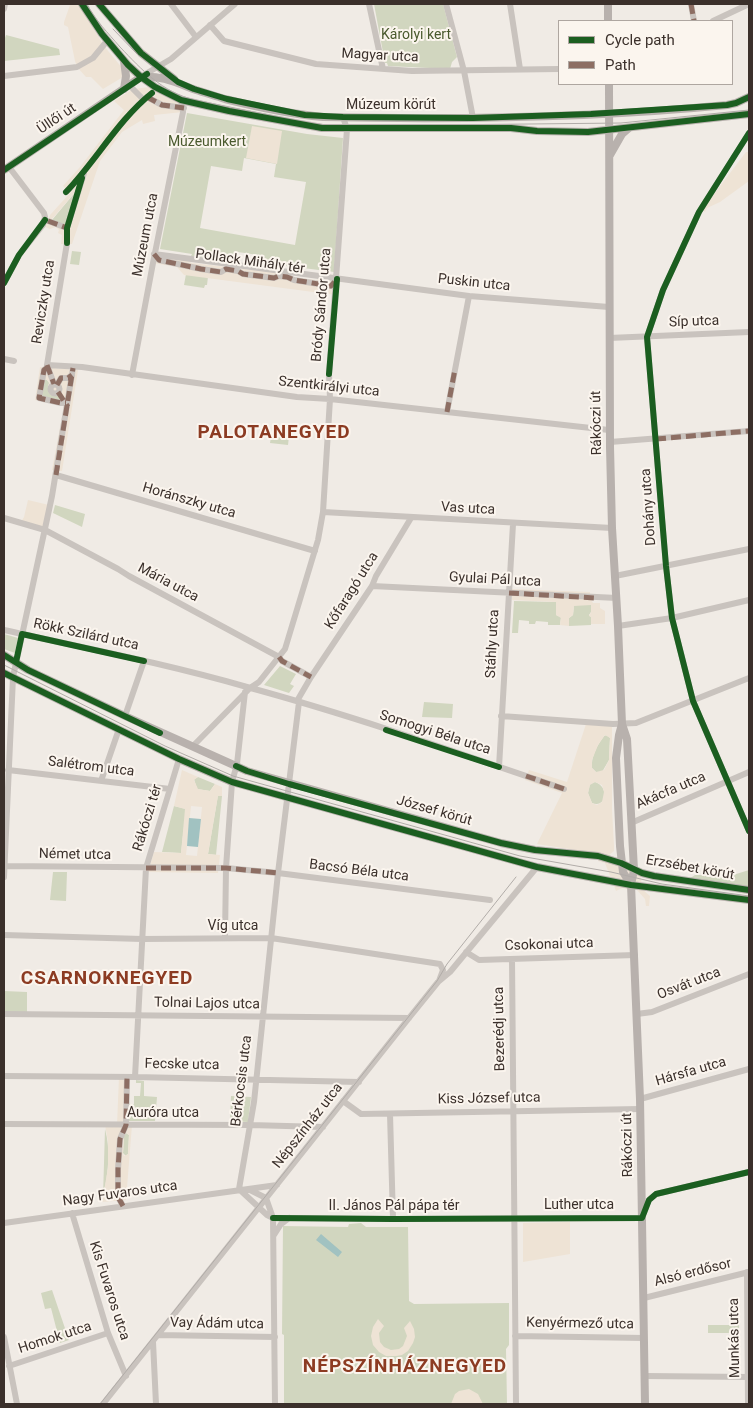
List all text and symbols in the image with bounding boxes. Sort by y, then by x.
legend [558,20,733,85]
park label: Károlyi kert [381,27,451,43]
text: Cycle path [605,31,675,49]
street label: Magyar utca [341,46,419,66]
text: Path [605,56,636,74]
street label: Múzeum körút [346,97,436,113]
street label: Üllői út [34,100,80,138]
park label: Múzeumkert [168,134,246,150]
street label: Múzeum utca [130,192,162,278]
street label: Pollack Mihály tér [194,246,306,278]
street label: Bródy Sándor utca [309,247,335,363]
street label: Reviczky utca [29,259,59,345]
street label: Puskin utca [437,271,511,295]
street label: Síp utca [669,313,719,331]
street label: Szentkirályi utca [278,373,380,401]
street label: Rákóczi út [588,390,606,456]
district label: PALOTANEGYED [196,422,352,444]
street label: Dohány utca [638,468,660,546]
street label: Horánszky utca [140,480,238,522]
street label: Vas utca [441,499,495,519]
street label: Kőfaragó utca [322,549,382,633]
street label: Mária utca [135,560,201,606]
street label: Gyulai Pál utca [448,569,542,591]
street label: Stáhly utca [483,609,503,679]
street label: Rökk Szilárd utca [32,616,140,654]
street label: Somogyi Béla utca [377,707,493,759]
street label: Salétrom utca [47,753,135,781]
street label: Akácfa utca [633,769,709,813]
street label: Rákóczi tér [130,782,166,854]
street label: József körút [394,792,474,830]
street label: Német utca [39,846,111,864]
street label: Erzsébet körút [644,852,736,884]
street label: Bacsó Béla utca [308,857,410,885]
street label: Víg utca [208,918,258,934]
street label: Csokonai utca [504,935,594,955]
street label: Osvát utca [655,964,723,1004]
district label: CSARNOKNEGYED [19,968,195,990]
street label: Bezerédj utca [491,987,509,1071]
street label: Tolnai Lajos utca [154,995,260,1013]
street label: Bérkocsis utca [228,1034,256,1128]
street label: Hársfa utca [654,1054,728,1090]
street label: Fecske utca [145,1056,219,1074]
street label: Népszínház utca [269,1080,347,1172]
street label: Kiss József utca [437,1090,541,1108]
street label: Auróra utca [127,1105,199,1121]
street label: Rákóczi út [619,1112,637,1178]
street label: Nagy Fuvaros utca [62,1178,178,1210]
street label: Luther utca [544,1197,614,1213]
street label: II. János Pál pápa tér [329,1198,459,1214]
street label: Kis Fuvaros utca [85,1239,133,1343]
street label: Alsó erdősor [653,1255,733,1291]
street label: Munkás utca [726,1298,744,1378]
street label: Vay Ádám utca [170,1315,264,1333]
street label: Kenyérmező utca [526,1315,634,1333]
street label: Homok utca [16,1318,94,1358]
district label: NÉPSZÍNHÁZNEGYED [301,1356,509,1378]

